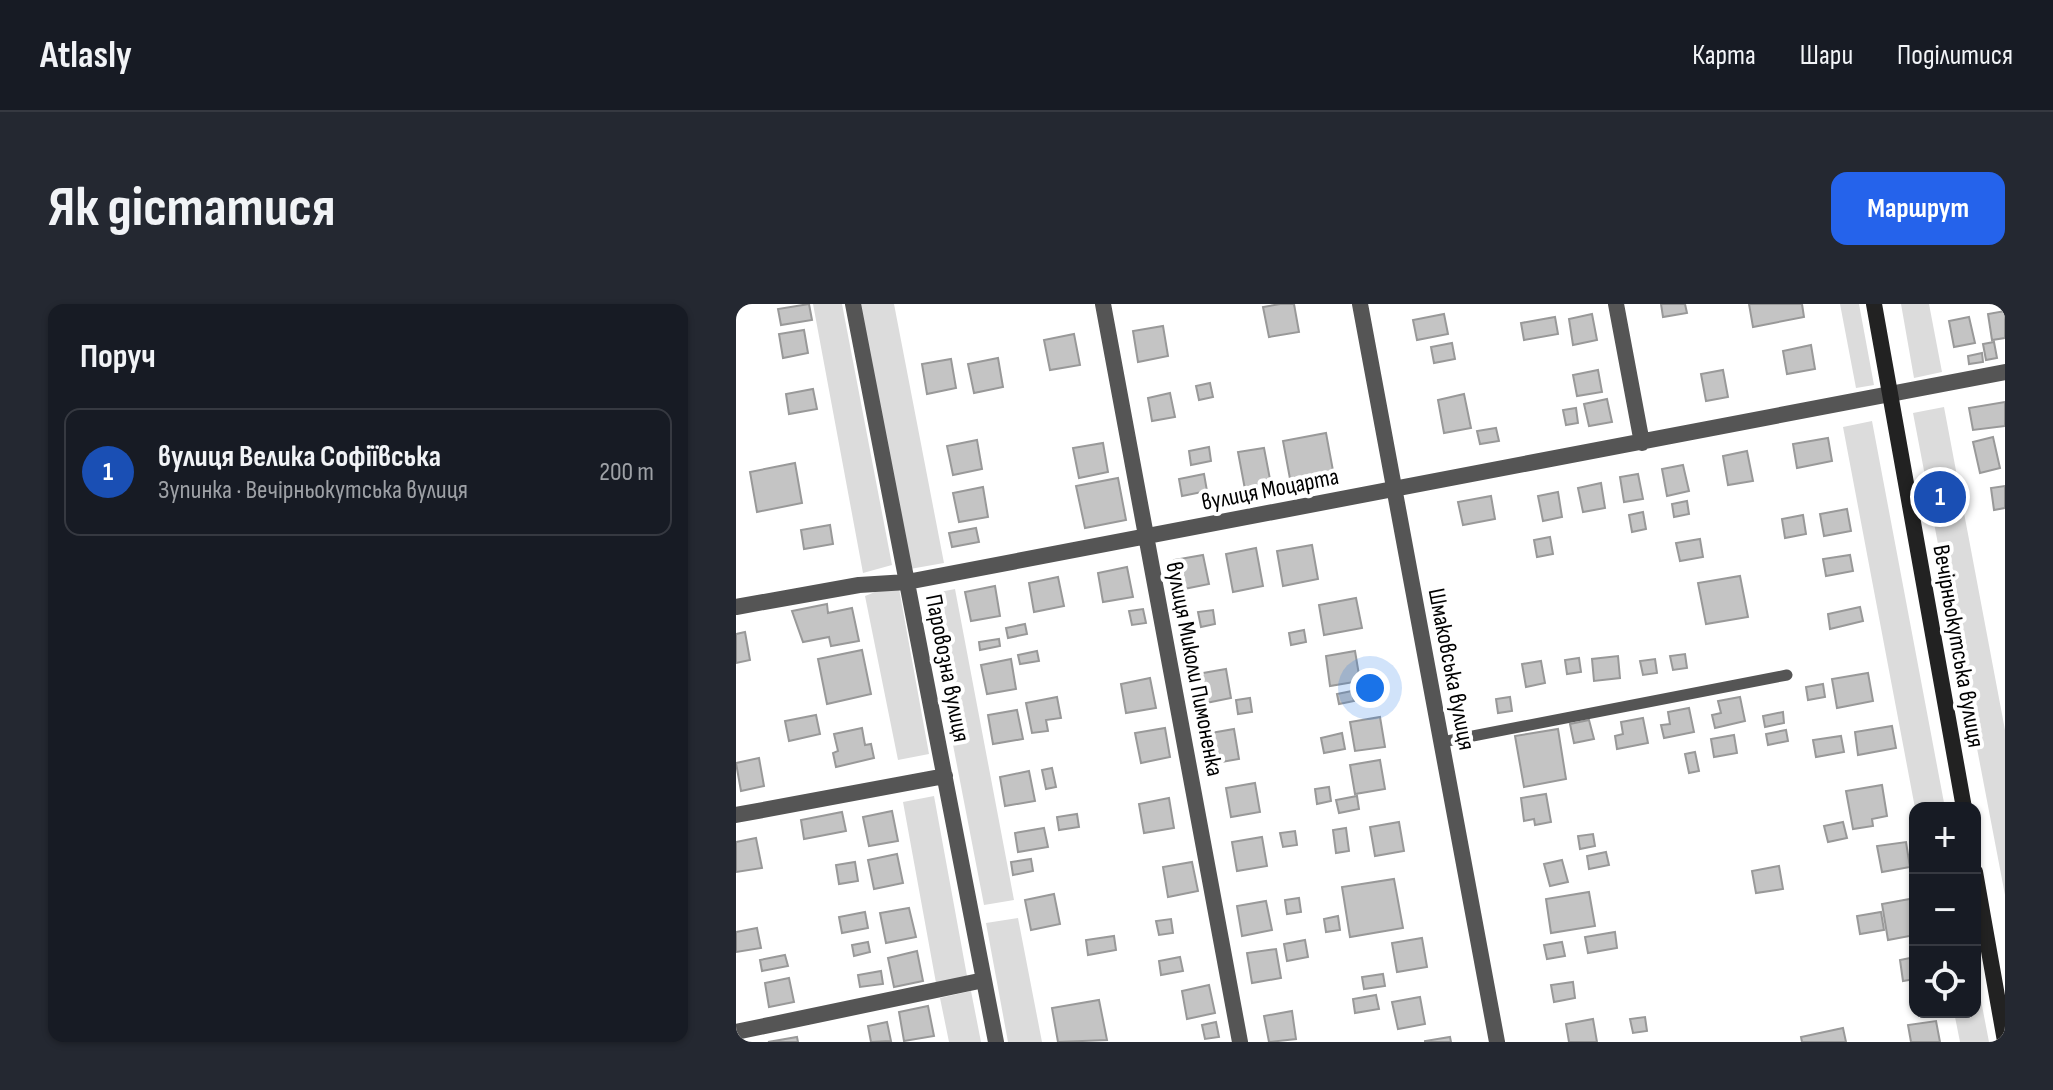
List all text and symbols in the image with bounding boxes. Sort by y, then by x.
text: Atlasly [40,33,132,78]
text: Карта [1692,39,1756,72]
text: Шари [1800,39,1853,72]
text: Поділитися [1897,39,2013,72]
button: Маршрут [1831,172,2005,245]
text: Як дістатися [48,175,336,242]
text: Поруч [80,336,156,377]
text: вулиця Велика Софіївська [158,439,441,475]
text: 1 [103,457,113,488]
text: 200 m [599,457,654,488]
street label: вулиця Моцарта [1199,462,1341,517]
pin: 1 [1914,467,1966,527]
text: Зупинка · Вечірньокутська вулиця [158,475,468,506]
street label: Вечірньокутська вулиця [1926,542,1991,750]
street label: вулиця Миколи Пимоненка [1159,559,1230,779]
street label: Шмаковська вулиця [1422,586,1481,752]
street label: Паровозна вулиця [919,592,976,744]
your location [1350,668,1390,708]
map controls [1909,802,1981,1018]
button: + [1909,802,1981,874]
button: − [1909,874,1981,946]
button: locate [1909,946,1981,1018]

